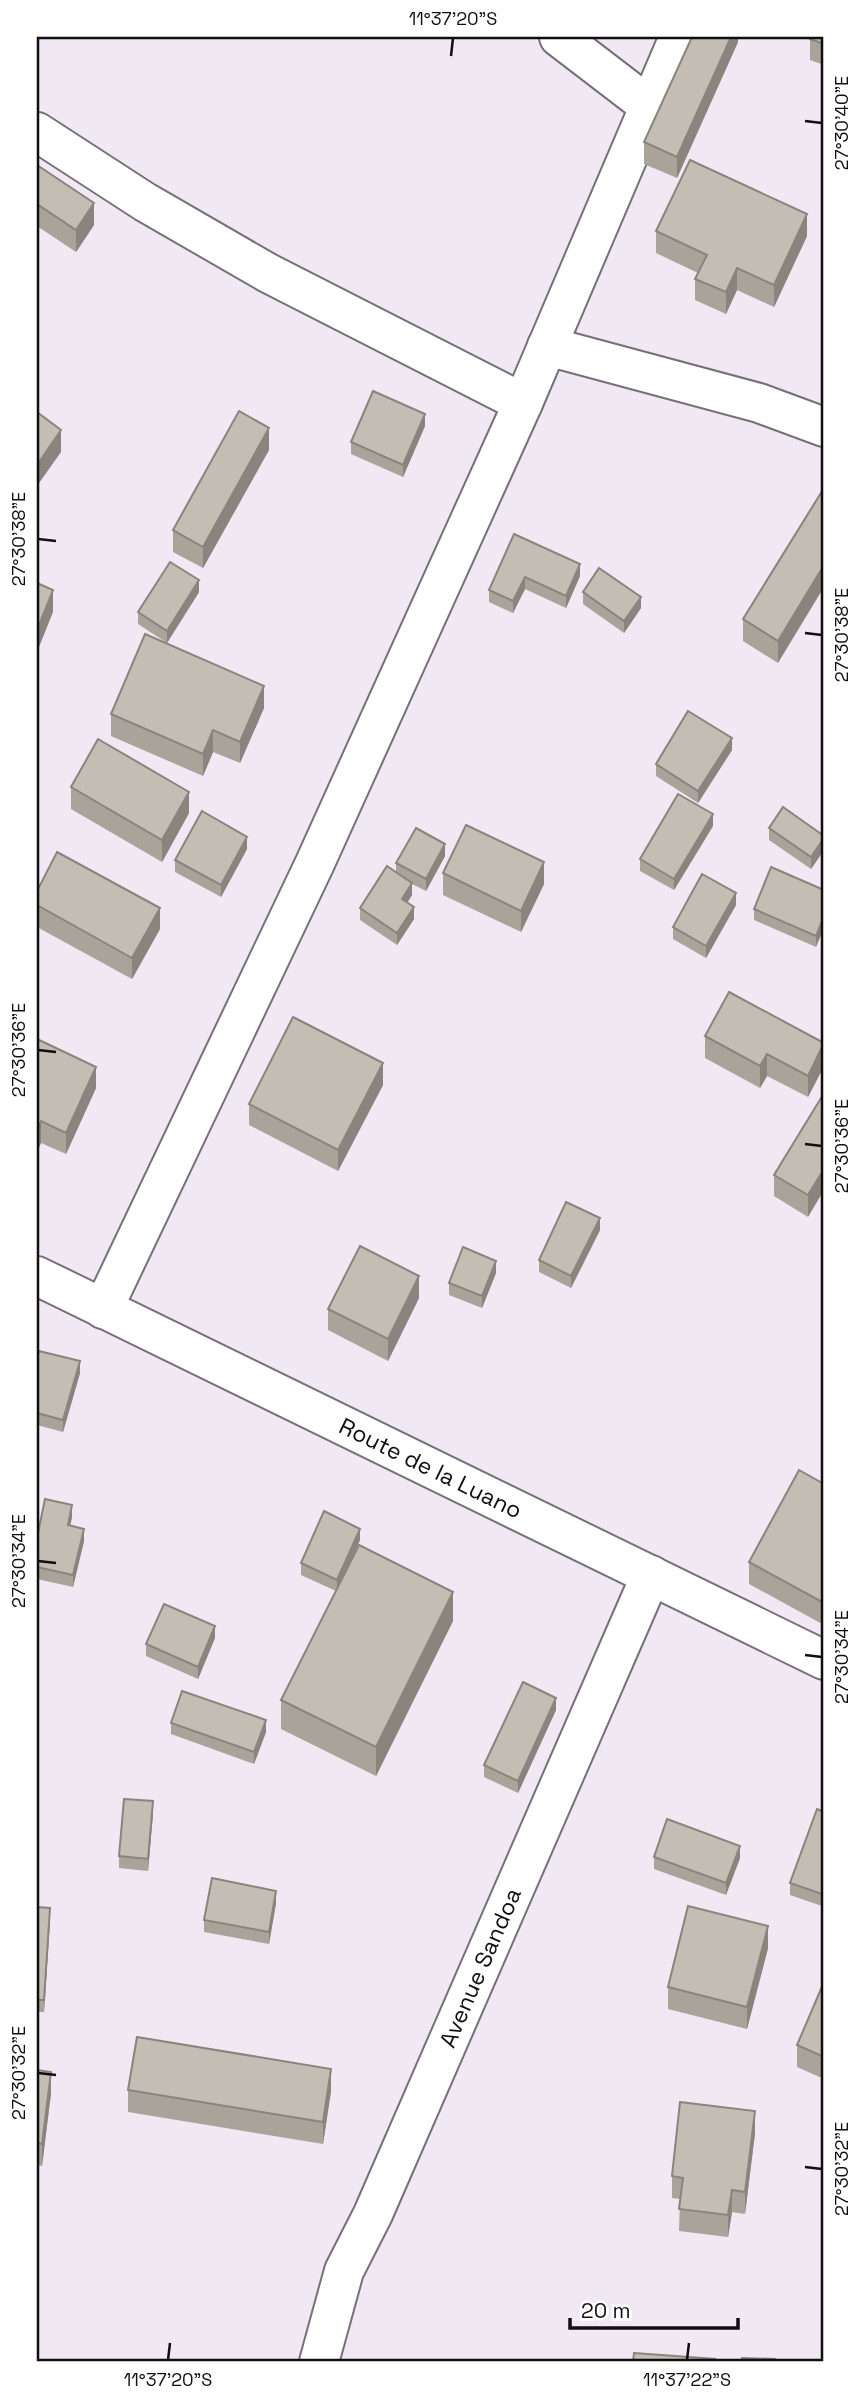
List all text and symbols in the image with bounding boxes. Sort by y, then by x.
text: 11°37'20"S [409,7,497,30]
text: 27°30'40"E [830,76,853,170]
text: 27°30'38"E [7,492,30,586]
text: 27°30'38"E [830,588,853,682]
text: 27°30'36"E [7,1003,30,1097]
text: 27°30'36"E [830,1099,853,1193]
street label: Route de la Luano [334,1411,527,1525]
text: 27°30'34"E [7,1514,30,1608]
text: 27°30'34"E [830,1610,853,1704]
street label: Avenue Sandoa [432,1883,528,2052]
text: 27°30'32"E [7,2026,30,2120]
text: 27°30'32"E [830,2122,853,2216]
scale bar [570,2287,738,2331]
text: 20 m [581,2297,631,2324]
text: 11°37'20"S [124,2368,212,2391]
text: 11°37'22"S [643,2368,731,2391]

